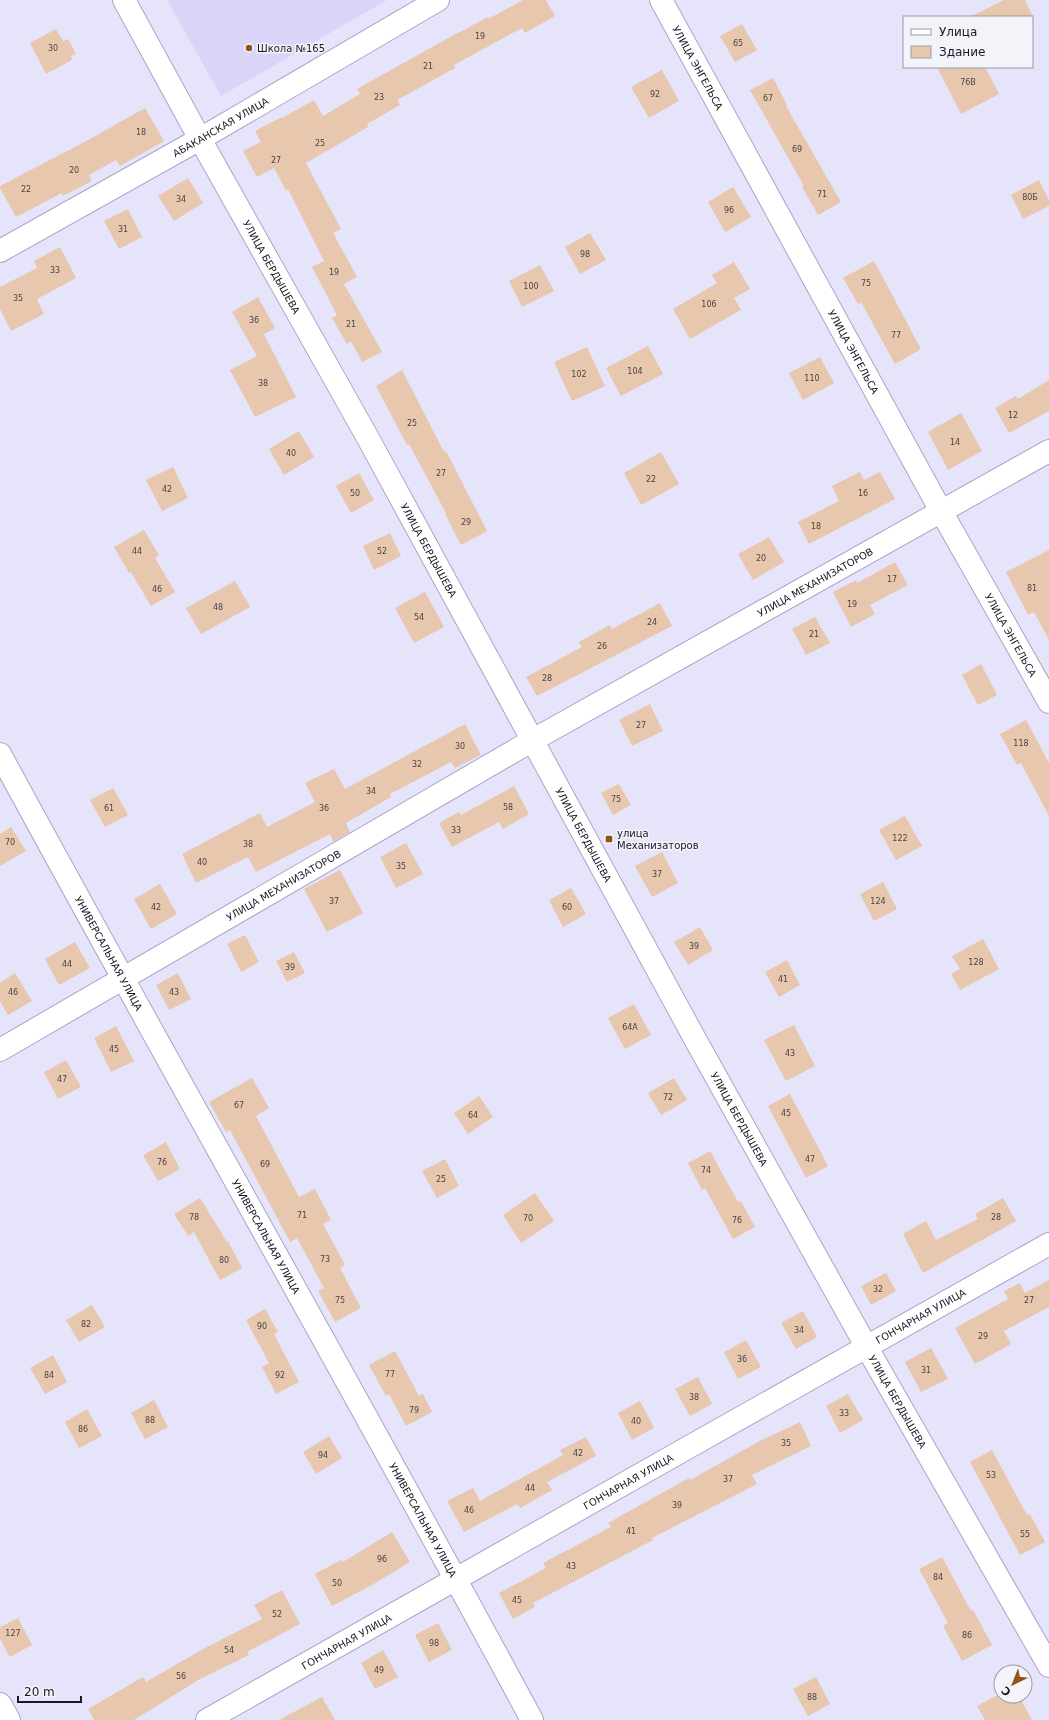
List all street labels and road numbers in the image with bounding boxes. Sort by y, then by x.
street label: УЛИЦА ЭНГЕЛЬСА [671,24,726,112]
street label: АБАКАНСКАЯ УЛИЦА [171,95,270,159]
street label: УЛИЦА БЕРДЫШЕВА [241,218,302,316]
street label: УЛИЦА ЭНГЕЛЬСА [826,308,881,396]
street label: УЛИЦА БЕРДЫШЕВА [399,501,459,599]
street label: УЛИЦА МЕХАНИЗАТОРОВ [755,545,875,619]
street label: УЛИЦА ЭНГЕЛЬСА [983,591,1039,679]
street label: УЛИЦА БЕРДЫШЕВА [554,786,614,884]
street label: УЛИЦА МЕХАНИЗАТОРОВ [224,847,343,923]
street label: УНИВЕРСАЛЬНАЯ УЛИЦА [73,894,145,1012]
street label: УЛИЦА БЕРДЫШЕВА [709,1070,770,1168]
street label: УНИВЕРСАЛЬНАЯ УЛИЦА [230,1177,302,1295]
street label: ГОНЧАРНАЯ УЛИЦА [874,1286,968,1346]
street label: УЛИЦА БЕРДЫШЕВА [867,1353,929,1450]
street label: ГОНЧАРНАЯ УЛИЦА [581,1452,675,1511]
street label: УНИВЕРСАЛЬНАЯ УЛИЦА [387,1461,459,1579]
street label: ГОНЧАРНАЯ УЛИЦА [300,1612,393,1671]

